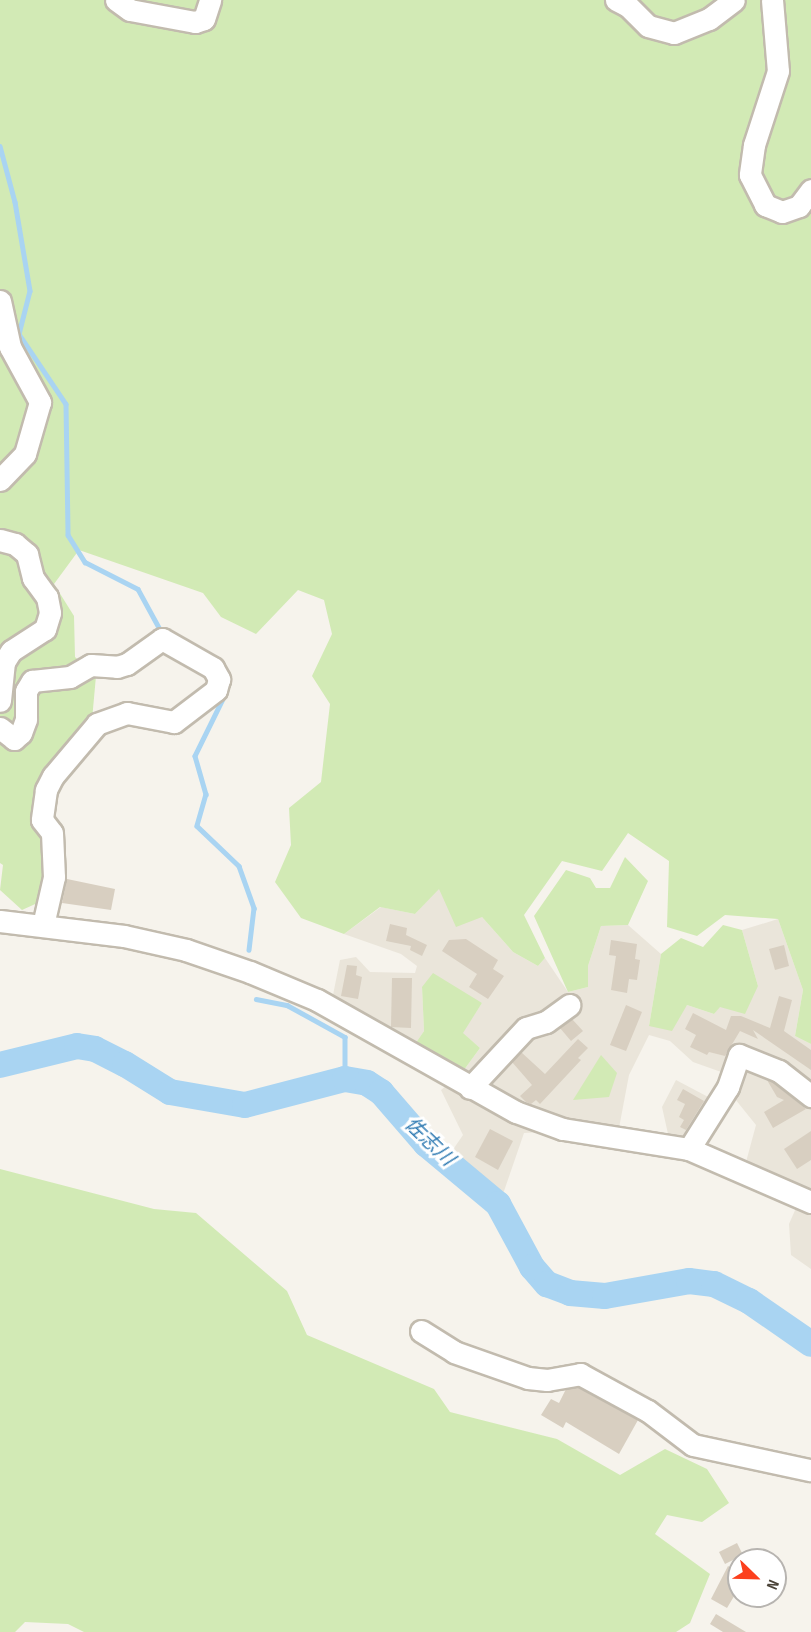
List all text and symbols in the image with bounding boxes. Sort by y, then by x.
water label: 佐志川 [399,1113,459,1171]
north arrow [727,1548,787,1608]
text: N [762,1577,783,1592]

